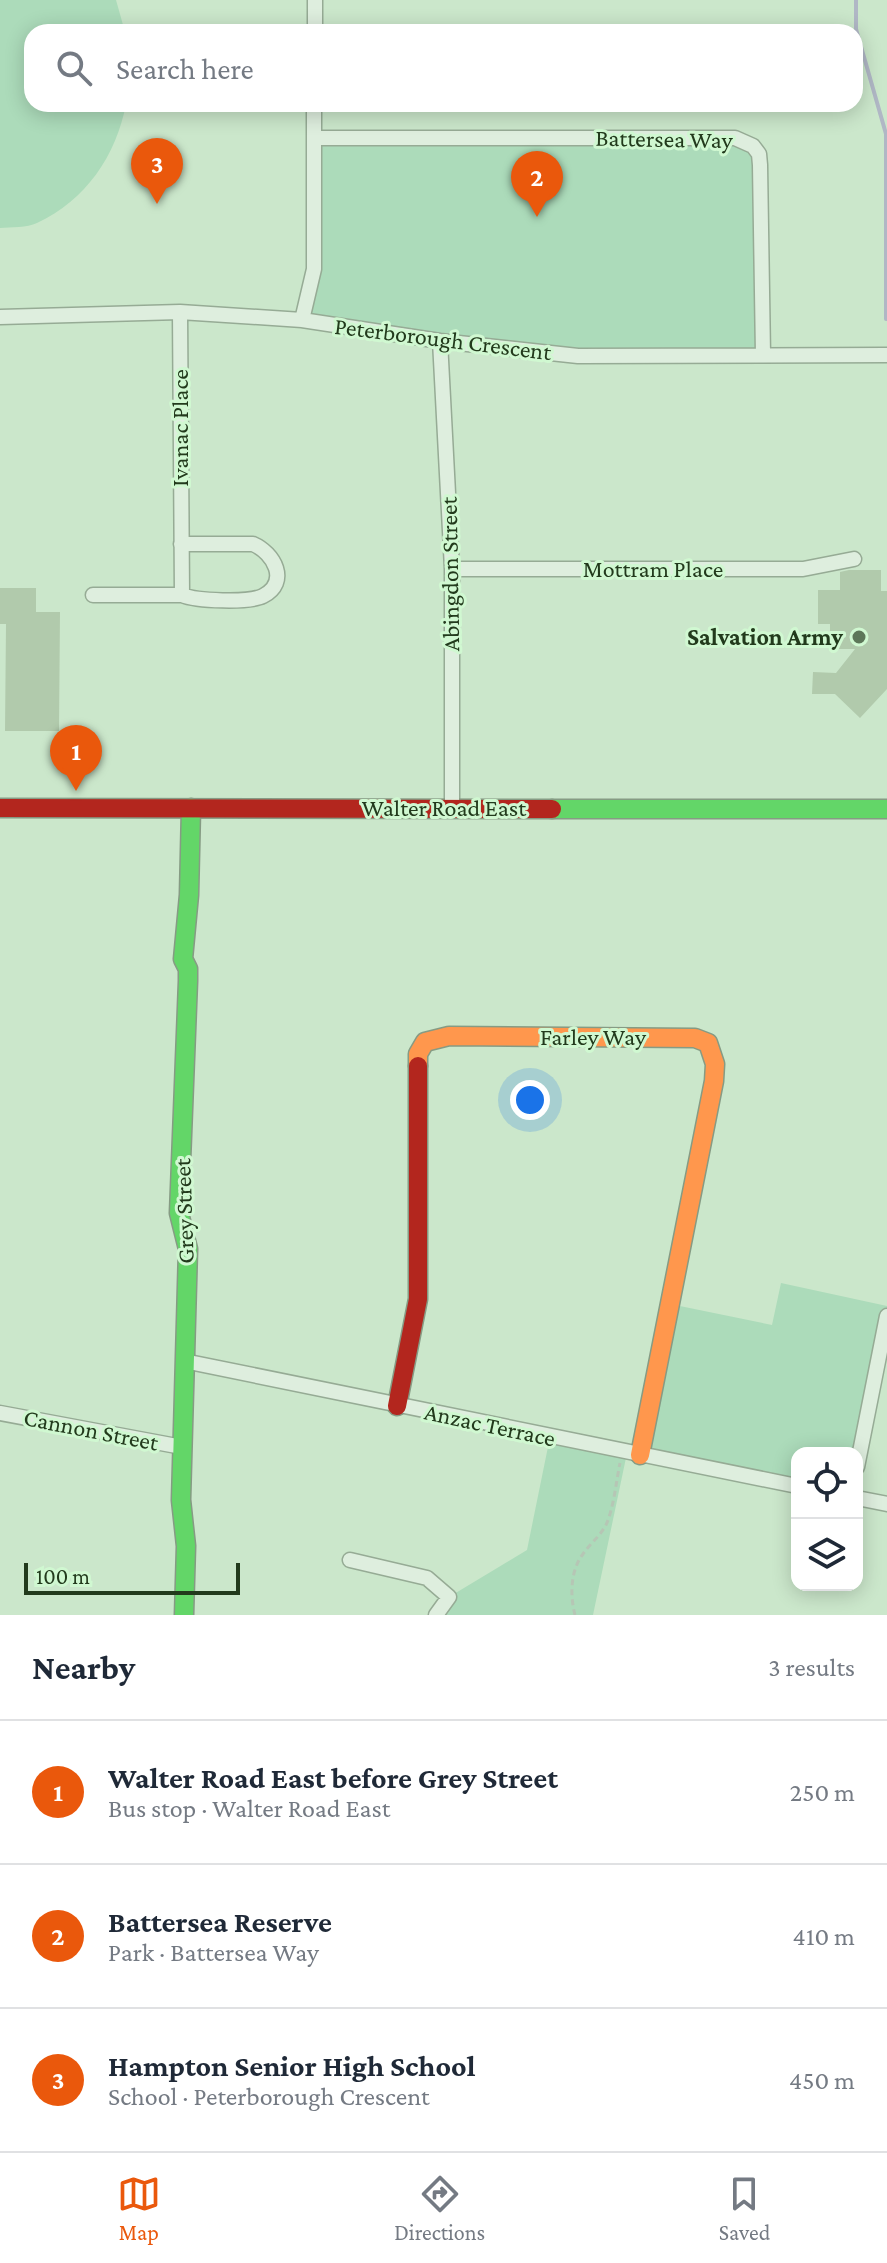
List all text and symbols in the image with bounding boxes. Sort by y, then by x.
search box [24,24,863,112]
icon: search [52,46,96,90]
text: Search here [116,52,254,85]
street label: Battersea Way [595,124,734,153]
pin: 3 [131,138,183,204]
pin: 2 [511,151,563,217]
street label: Peterborough Crescent [333,312,554,365]
street label: Ivanac Place [166,369,193,487]
street label: Abingdon Street [435,495,464,652]
street label: Mottram Place [583,555,723,582]
place label: Salvation Army [687,623,843,650]
marker: Salvation Army [850,628,868,646]
pin: 1 [50,725,102,791]
street label: Walter Road East [362,794,527,821]
street label: Farley Way [540,1023,647,1050]
your location [510,1080,550,1120]
street label: Grey Street [168,1157,199,1264]
street label: Anzac Terrace [422,1397,558,1452]
street label: Cannon Street [22,1403,162,1456]
map controls [791,1447,863,1591]
button: locate [791,1447,863,1519]
button: layers [791,1519,863,1591]
scale bar [24,1559,240,1595]
text: 100 m [36,1564,90,1589]
text: Nearby [32,1649,135,1686]
text: 3 results [768,1653,855,1682]
text: Walter Road East before Grey Street [108,1761,558,1794]
text: 1 [53,1778,63,1807]
text: 250 m [790,1778,855,1807]
text: Bus stop · Walter Road East [108,1794,390,1823]
text: Battersea Reserve [108,1905,332,1938]
text: 2 [51,1922,65,1951]
text: 410 m [793,1922,855,1951]
text: Park · Battersea Way [108,1938,319,1967]
text: Hampton Senior High School [108,2049,475,2082]
text: 3 [52,2066,64,2095]
text: 450 m [789,2066,855,2095]
text: School · Peterborough Crescent [108,2082,430,2111]
tab: Map [117,2172,161,2245]
tab: Directions [394,2172,485,2245]
tab: Saved [719,2172,770,2245]

